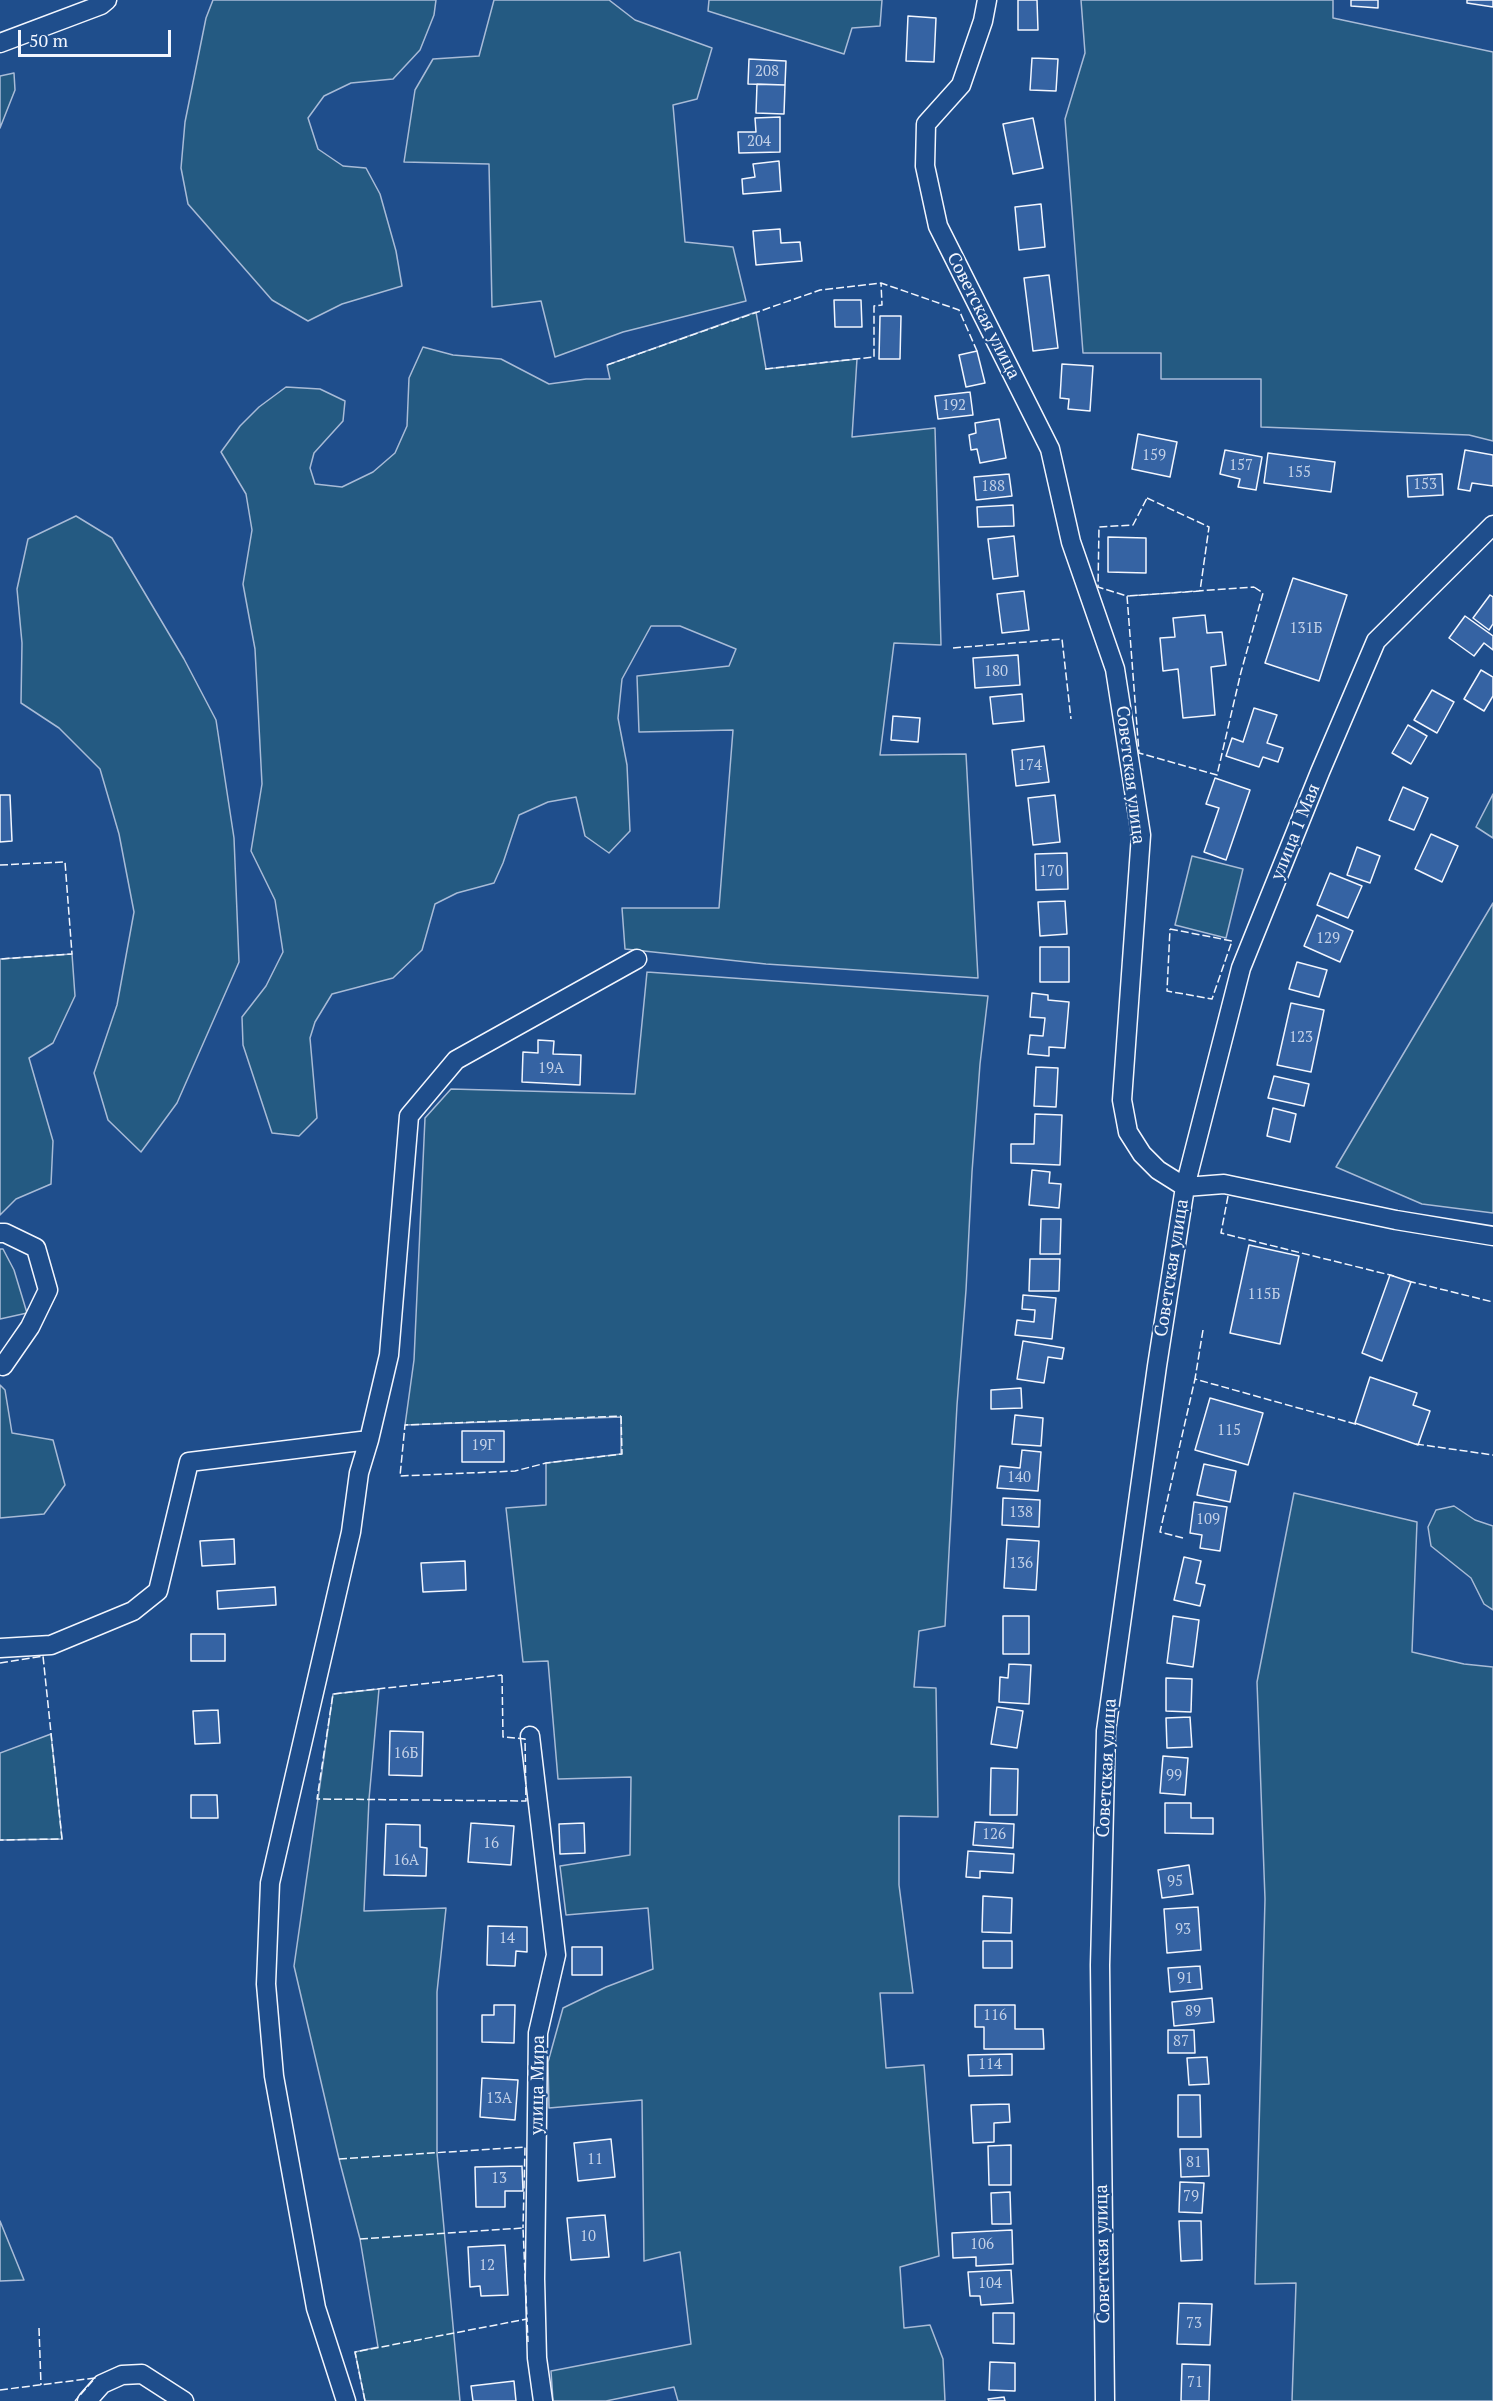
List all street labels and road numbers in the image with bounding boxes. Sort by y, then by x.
street label: Советская улица [942,249,1024,383]
street label: Советская улица [1111,705,1149,845]
street label: улица 1 Мая [1267,781,1325,883]
street label: Советская улица [1150,1198,1194,1338]
street label: Советская улица [1093,1698,1121,1838]
street label: улица Мира [526,2035,550,2135]
street label: Советская улица [1091,2184,1115,2324]

